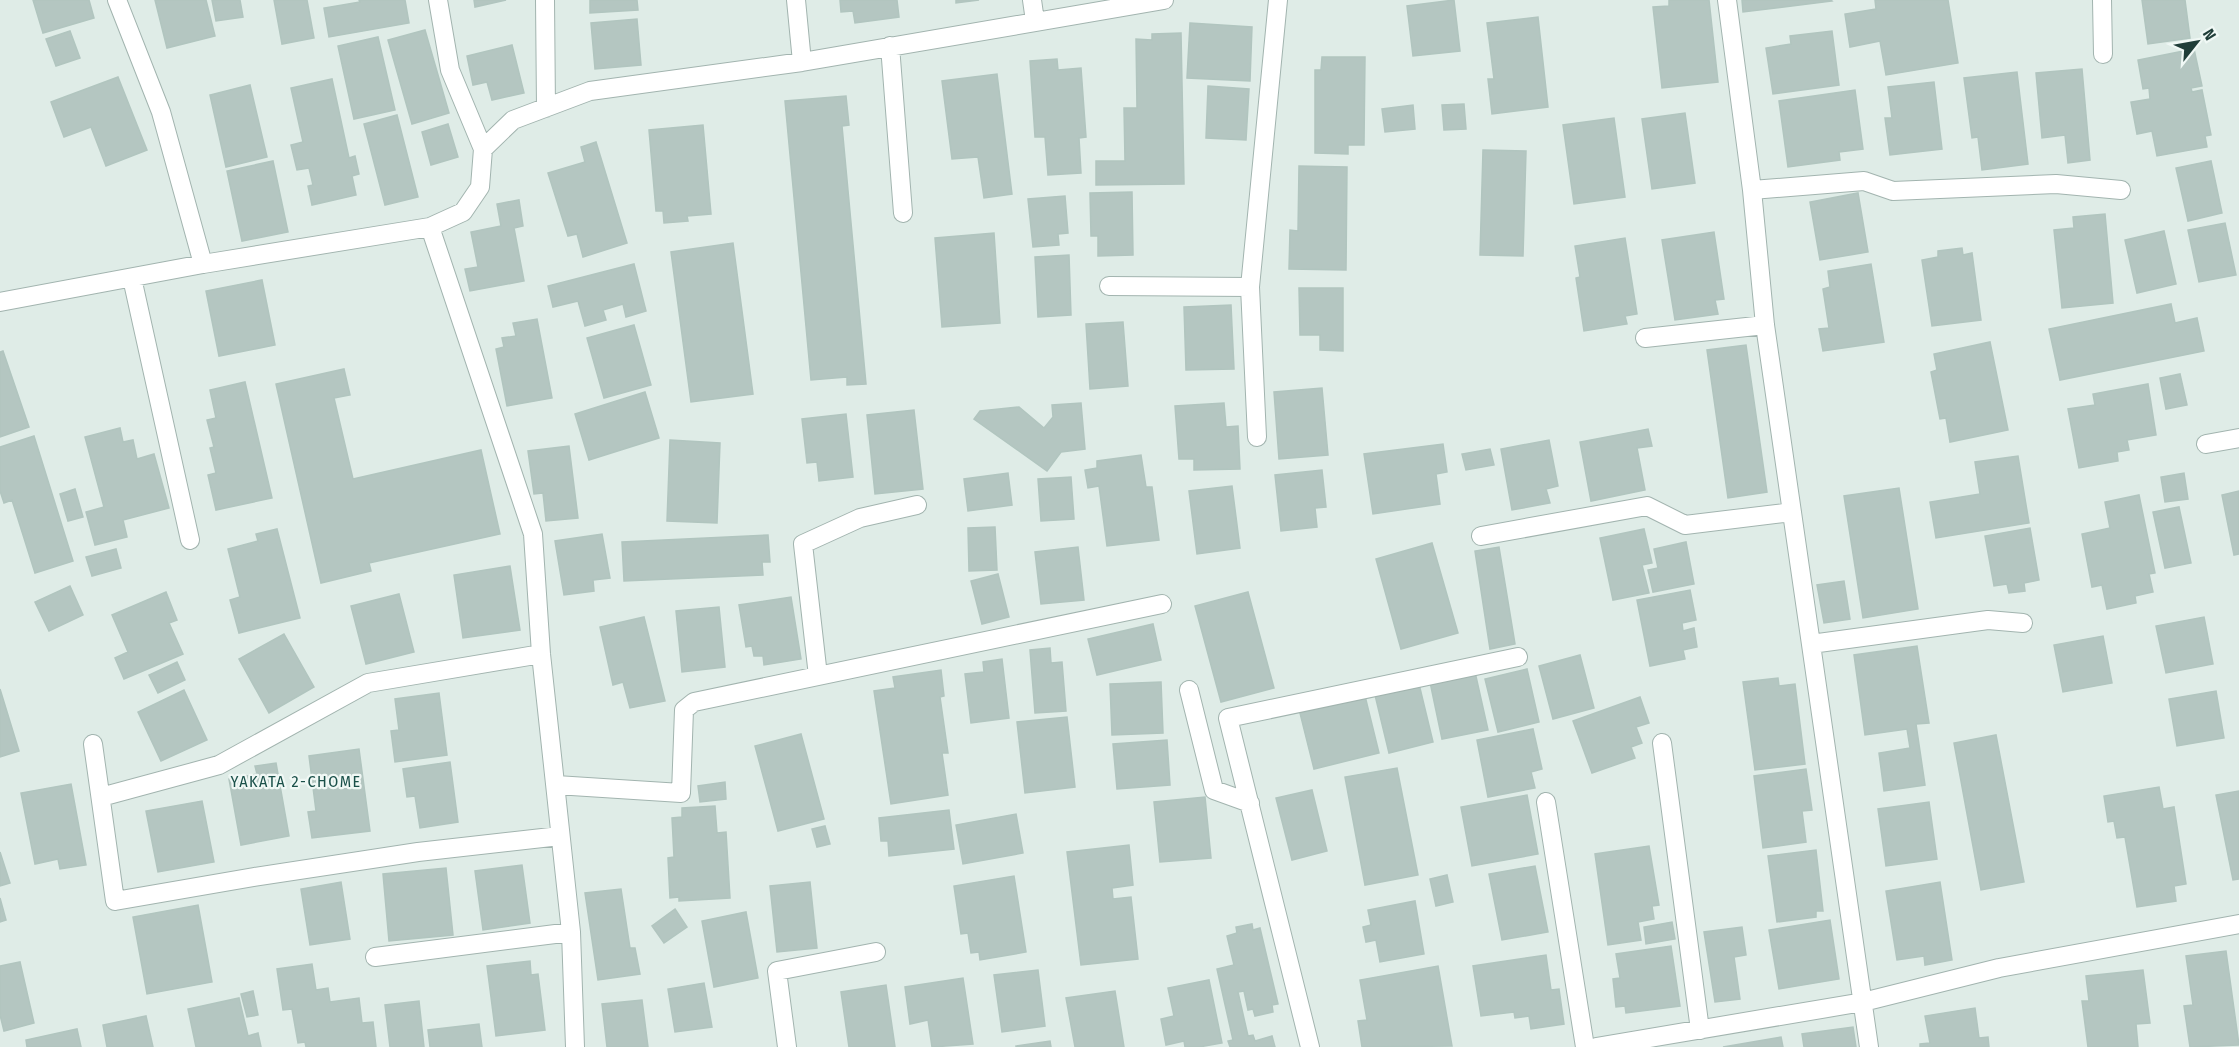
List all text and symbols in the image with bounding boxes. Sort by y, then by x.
north arrow [2167,12,2227,72]
text: N [2199,26,2220,44]
district label: YAKATA 2-CHOME [230,772,362,791]

